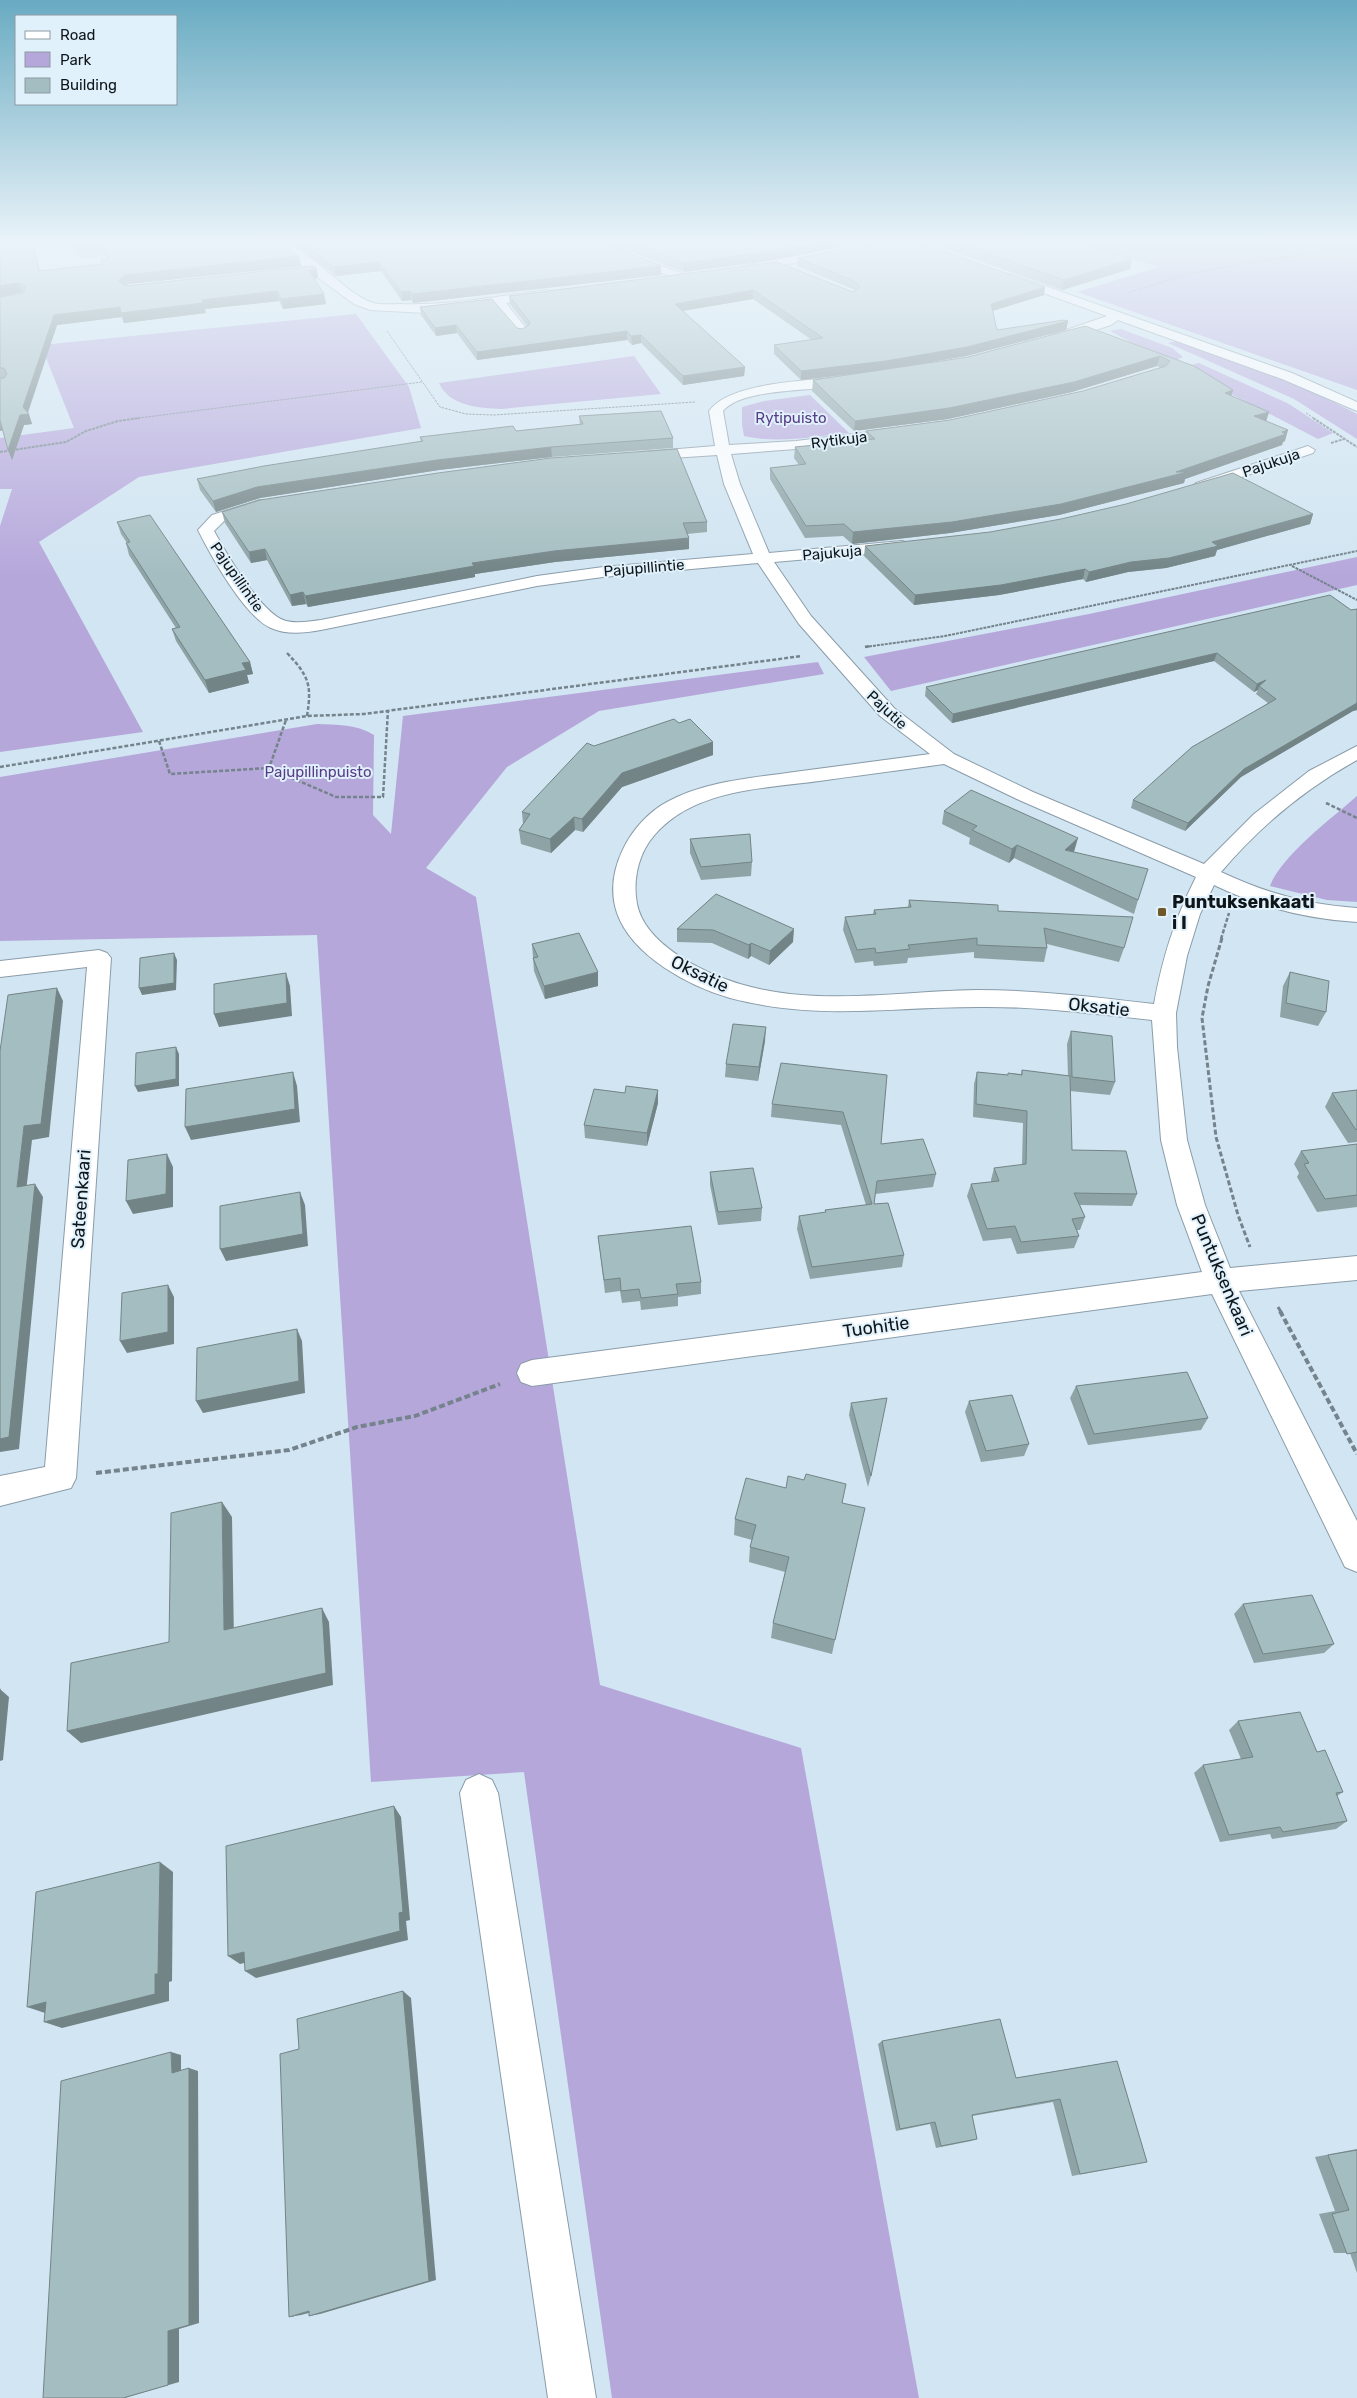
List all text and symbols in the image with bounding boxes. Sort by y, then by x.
legend [15,15,178,105]
text: Road [60,26,96,44]
text: Park [60,51,91,69]
text: Building [60,76,117,94]
park label: Rytipuisto [755,409,827,427]
street label: Rytikuja [810,428,868,452]
street label: Pajukuja [1240,445,1302,481]
street label: Pajupillintie [206,539,268,615]
street label: Pajukuja [801,541,863,565]
street label: Pajupillintie [603,555,685,581]
street label: Pajutie [863,687,911,733]
park label: Pajupillinpuisto [264,763,372,781]
place label: Puntuksenkaati i I [1172,891,1315,934]
marker: Puntuksenkaati i I [1156,906,1168,918]
street label: Oksatie [667,951,733,997]
street label: Oksatie [1067,993,1131,1021]
street label: Sateenkaari [67,1149,95,1249]
street label: Puntuksenkaari [1186,1211,1258,1339]
street label: Tuohitie [841,1311,911,1343]

